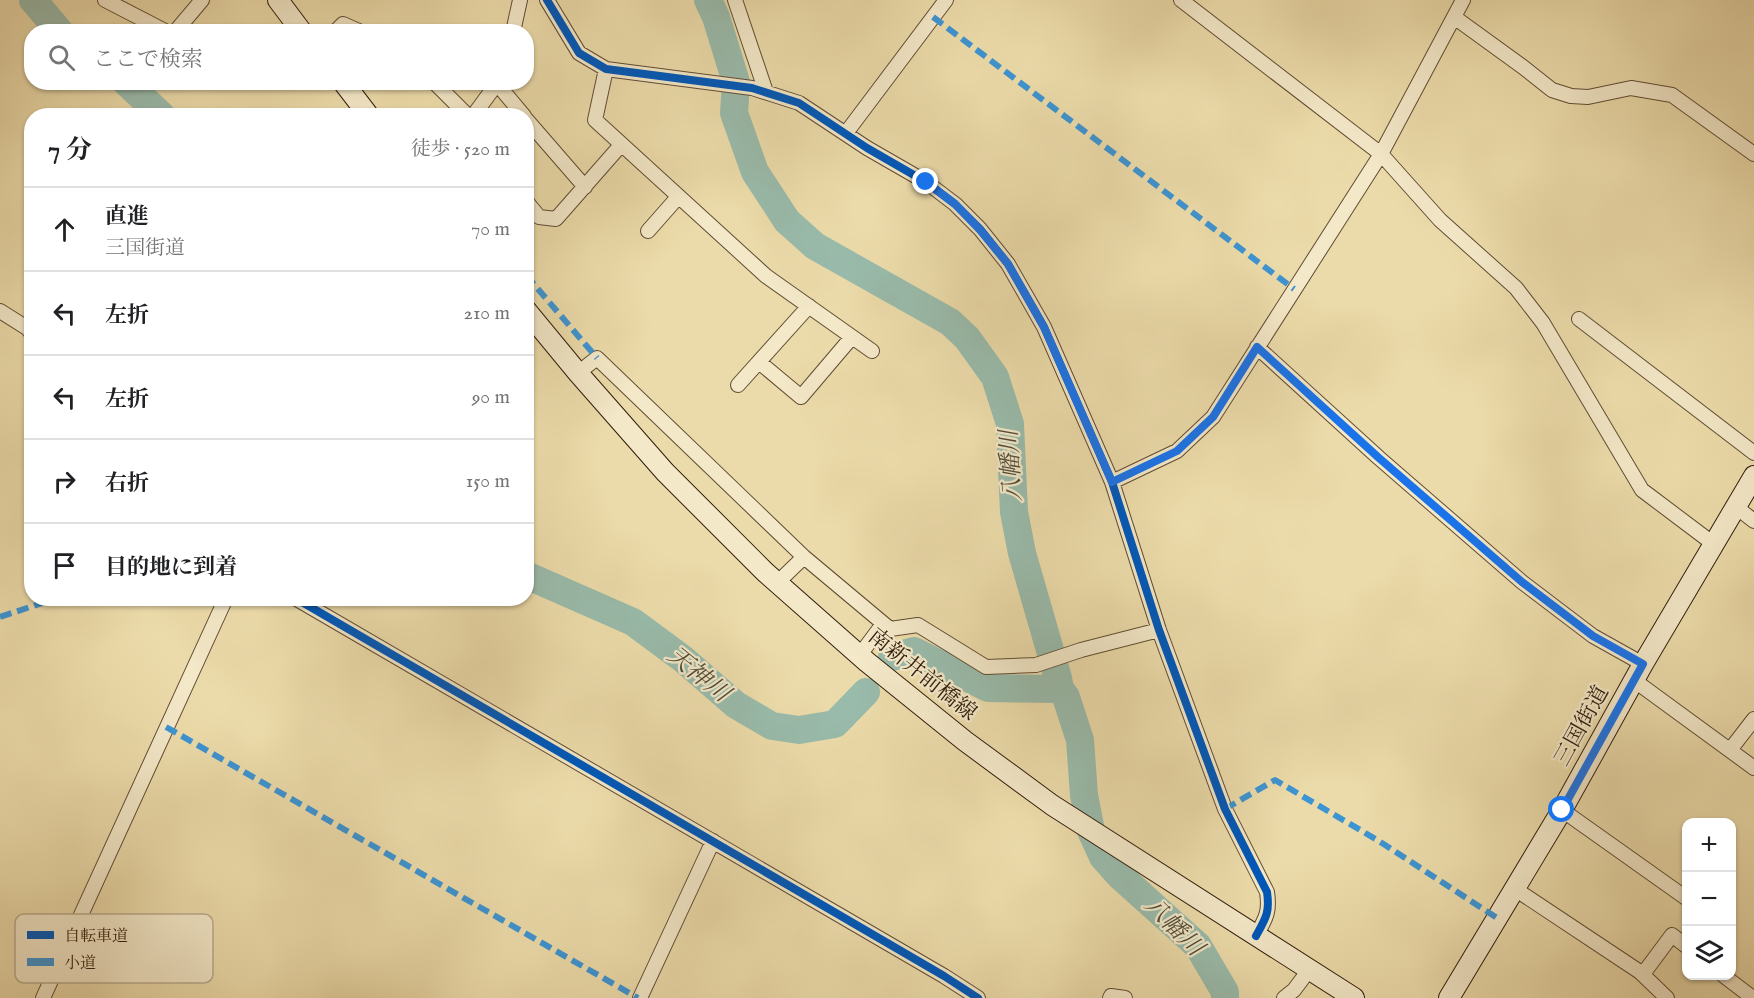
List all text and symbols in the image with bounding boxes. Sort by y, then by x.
search box [24,24,534,90]
icon: search [45,41,78,74]
text: ここで検索 [93,46,203,74]
text: 7 分 [48,134,92,167]
text: 徒歩 · 520 m [411,137,510,162]
route end [912,168,938,194]
text: 直進 [105,203,149,231]
icon: ahead [48,213,81,246]
text: 70 m [471,217,510,242]
text: 三国街道 [105,236,185,261]
icon: left [48,297,81,330]
text: 210 m [464,301,510,326]
text: 左折 [105,302,149,330]
icon: left [48,381,81,414]
text: 90 m [472,385,510,410]
text: 左折 [105,386,149,414]
water label: 八幡川 [994,426,1030,503]
icon: right [48,465,81,498]
text: 150 m [466,469,510,494]
text: 右折 [105,470,149,498]
icon: arrive [48,549,81,582]
text: 目的地に到着 [105,554,237,582]
street label: 南新井前橋線 [862,623,982,727]
water label: 天神川 [660,640,738,712]
street label: 三国街道 [1548,681,1616,771]
route start [1548,796,1574,822]
map controls [1682,818,1736,980]
button: + [1682,818,1736,872]
button: − [1682,872,1736,926]
water label: 八幡川 [1137,891,1212,966]
legend [15,914,213,983]
button: layers [1682,926,1736,980]
text: 自転車道 [64,927,128,947]
text: 小道 [64,954,96,974]

